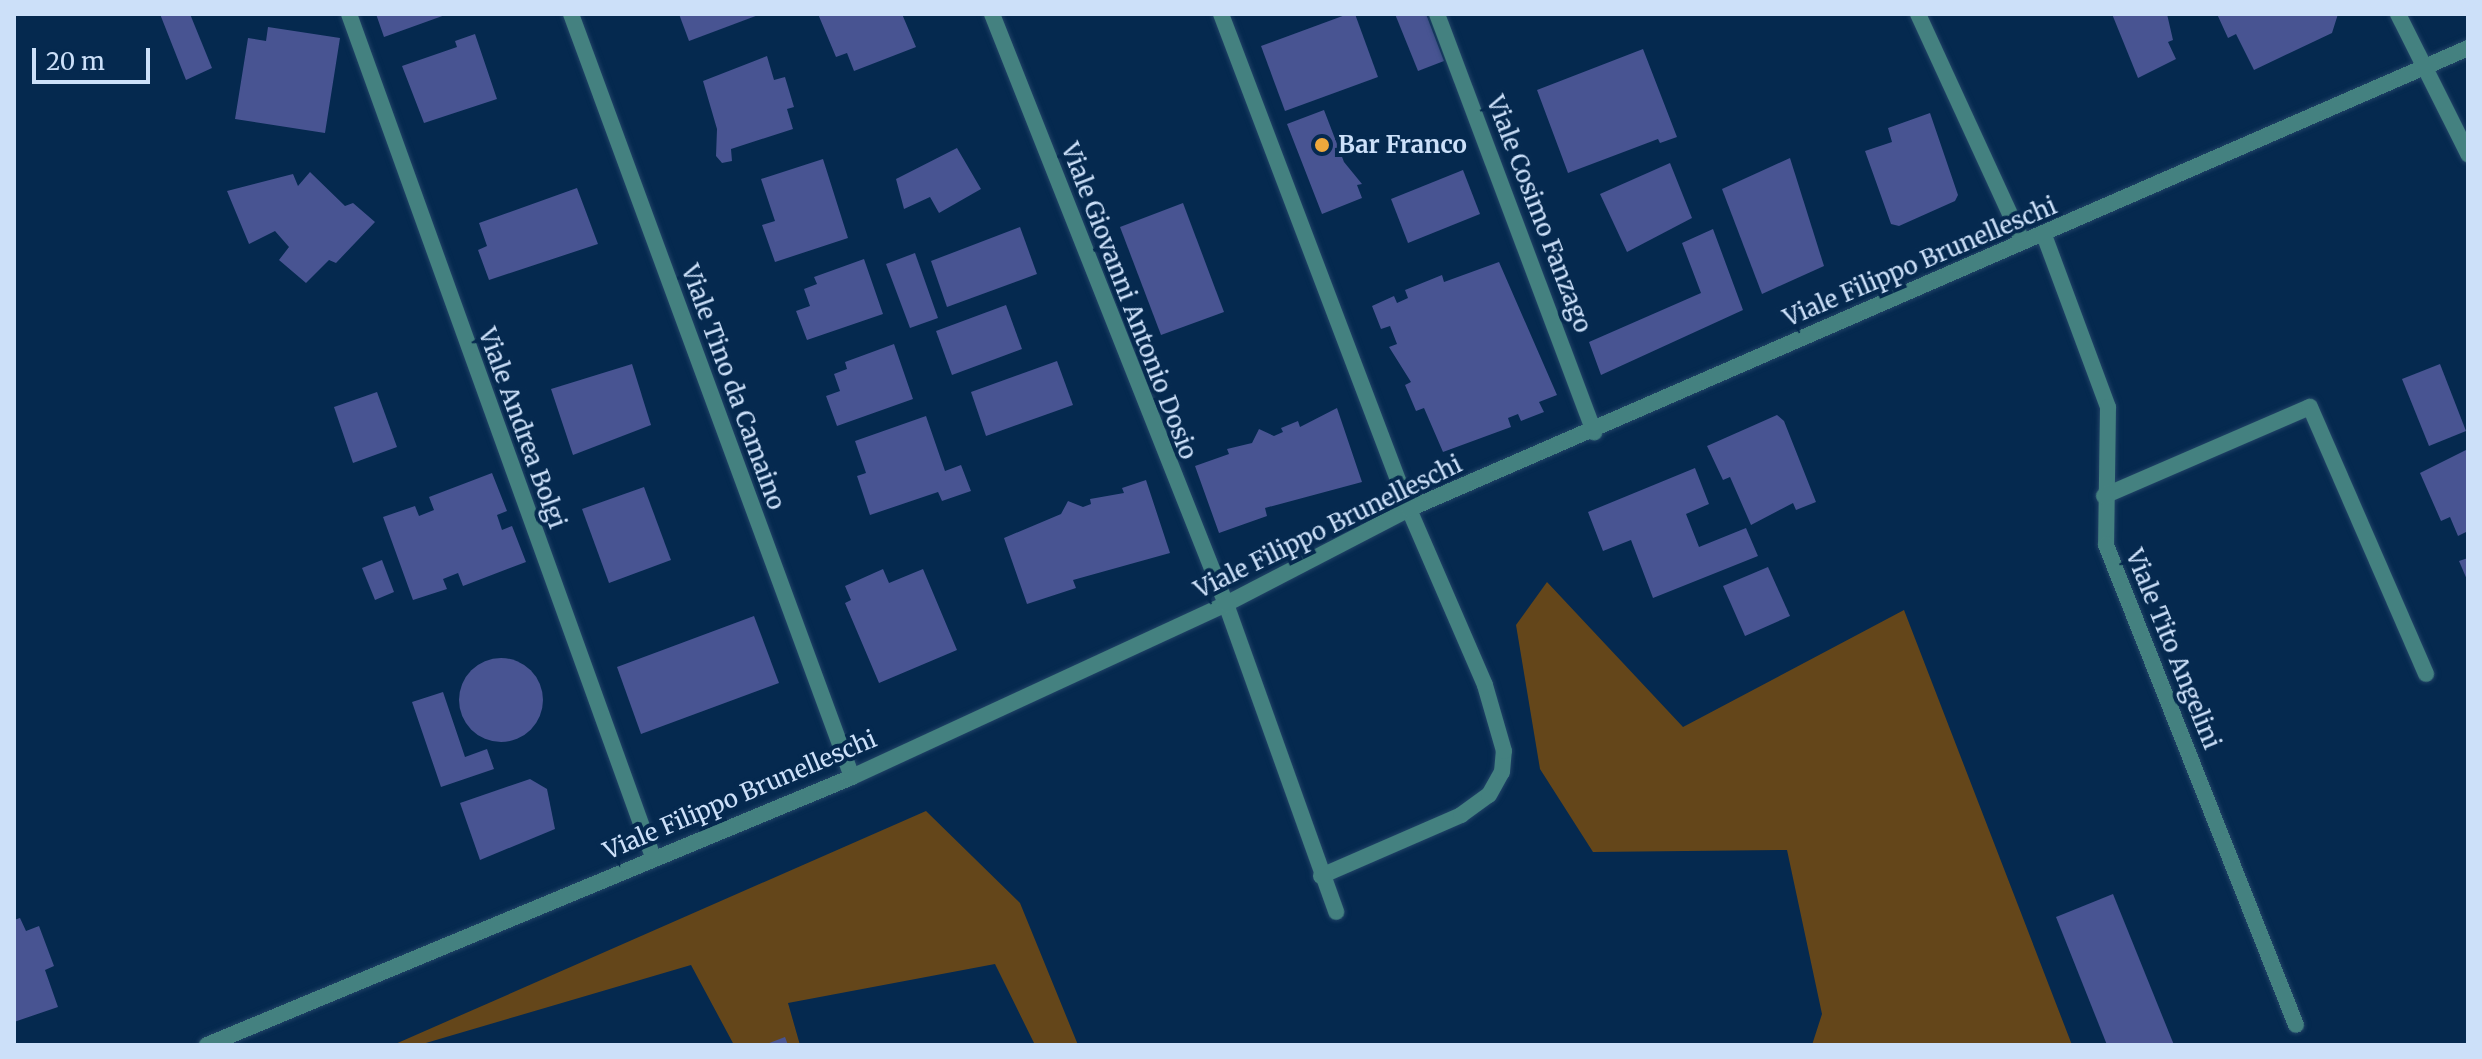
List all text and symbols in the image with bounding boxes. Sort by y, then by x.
scale bar [36,32,154,82]
text: 20 m [46,46,105,77]
street label: Viale Cosimo Fanzago [1481,91,1597,337]
place label: Bar Franco [1338,131,1467,159]
marker: Bar Franco [1313,136,1331,154]
street label: Viale Giovanni Antonio Dosio [1055,139,1203,463]
street label: Viale Filippo Brunelleschi [1779,191,2061,333]
street label: Viale Tino da Camaino [675,261,791,513]
street label: Viale Andrea Bolgi [472,324,572,532]
street label: Viale Filippo Brunelleschi [1190,450,1466,604]
street label: Viale Tito Angelini [2120,545,2226,753]
street label: Viale Filippo Brunelleschi [599,724,881,866]

